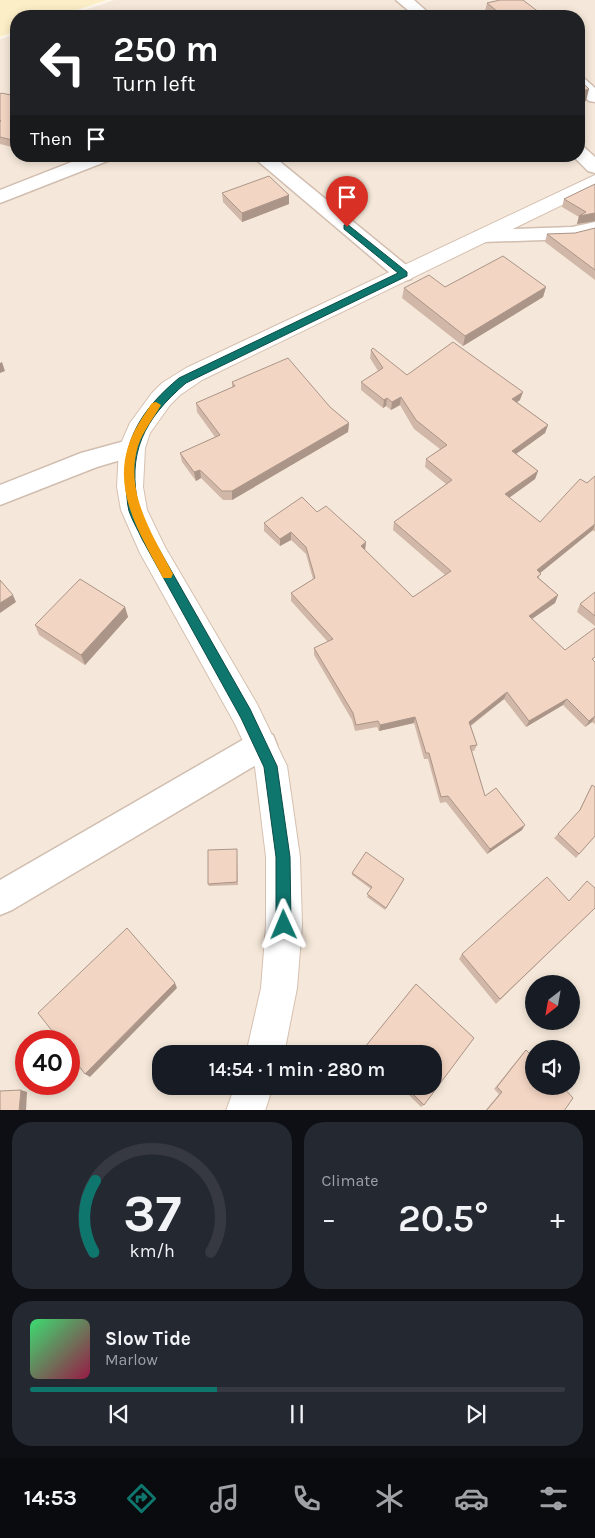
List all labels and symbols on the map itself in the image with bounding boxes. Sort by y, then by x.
pin [326,176,368,227]
position arrow [257,898,309,950]
north arrow [525,975,580,1030]
speed limit sign: 40 [15,1030,80,1095]

